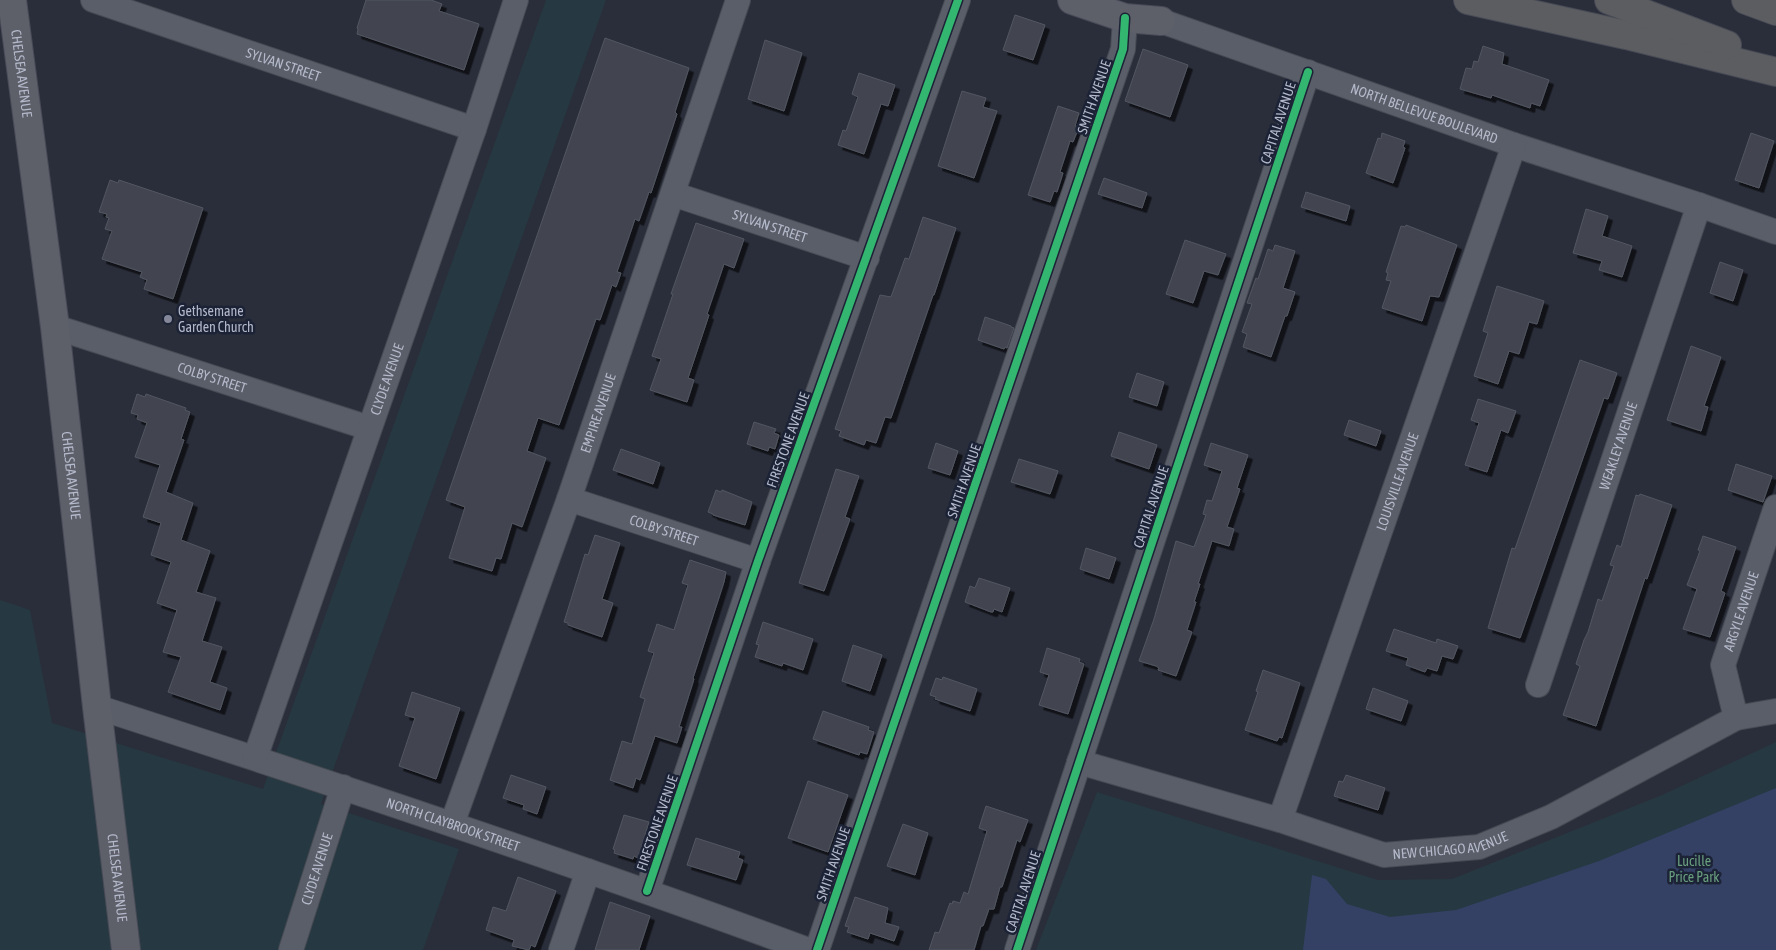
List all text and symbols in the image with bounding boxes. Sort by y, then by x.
street label: CHELSEA AVENUE [8,28,35,118]
street label: SYLVAN STREET [244,44,323,84]
street label: SMITH AVENUE [1074,58,1114,136]
street label: CAPITAL AVENUE [1257,80,1299,166]
street label: NORTH BELLEVUE BOULEVARD [1348,80,1500,147]
street label: SYLVAN STREET [731,206,809,246]
place label: Gethsemane Garden Church [178,303,254,335]
marker: Gethsemane Garden Church [162,313,174,325]
street label: CLYDE AVENUE [367,341,407,417]
street label: COLBY STREET [176,359,249,396]
street label: EMPIRE AVENUE [577,371,619,455]
street label: FIRESTONE AVENUE [763,390,813,490]
street label: WEAKLEY AVENUE [1596,400,1640,492]
street label: CHELSEA AVENUE [59,430,84,520]
street label: LOUISVILLE AVENUE [1373,431,1422,533]
street label: SMITH AVENUE [944,442,984,520]
street label: CAPITAL AVENUE [1130,464,1172,550]
street label: COLBY STREET [628,511,701,549]
street label: ARGYLE AVENUE [1720,570,1762,653]
street label: FIRESTONE AVENUE [633,773,681,873]
street label: NORTH CLAYBROOK STREET [384,795,522,855]
street label: SMITH AVENUE [813,825,853,903]
street label: NEW CHICAGO AVENUE [1392,828,1510,862]
street label: CLYDE AVENUE [298,831,336,907]
street label: CHELSEA AVENUE [104,833,131,923]
street label: CAPITAL AVENUE [1002,849,1044,935]
park label: Lucille Price Park [1668,853,1720,885]

